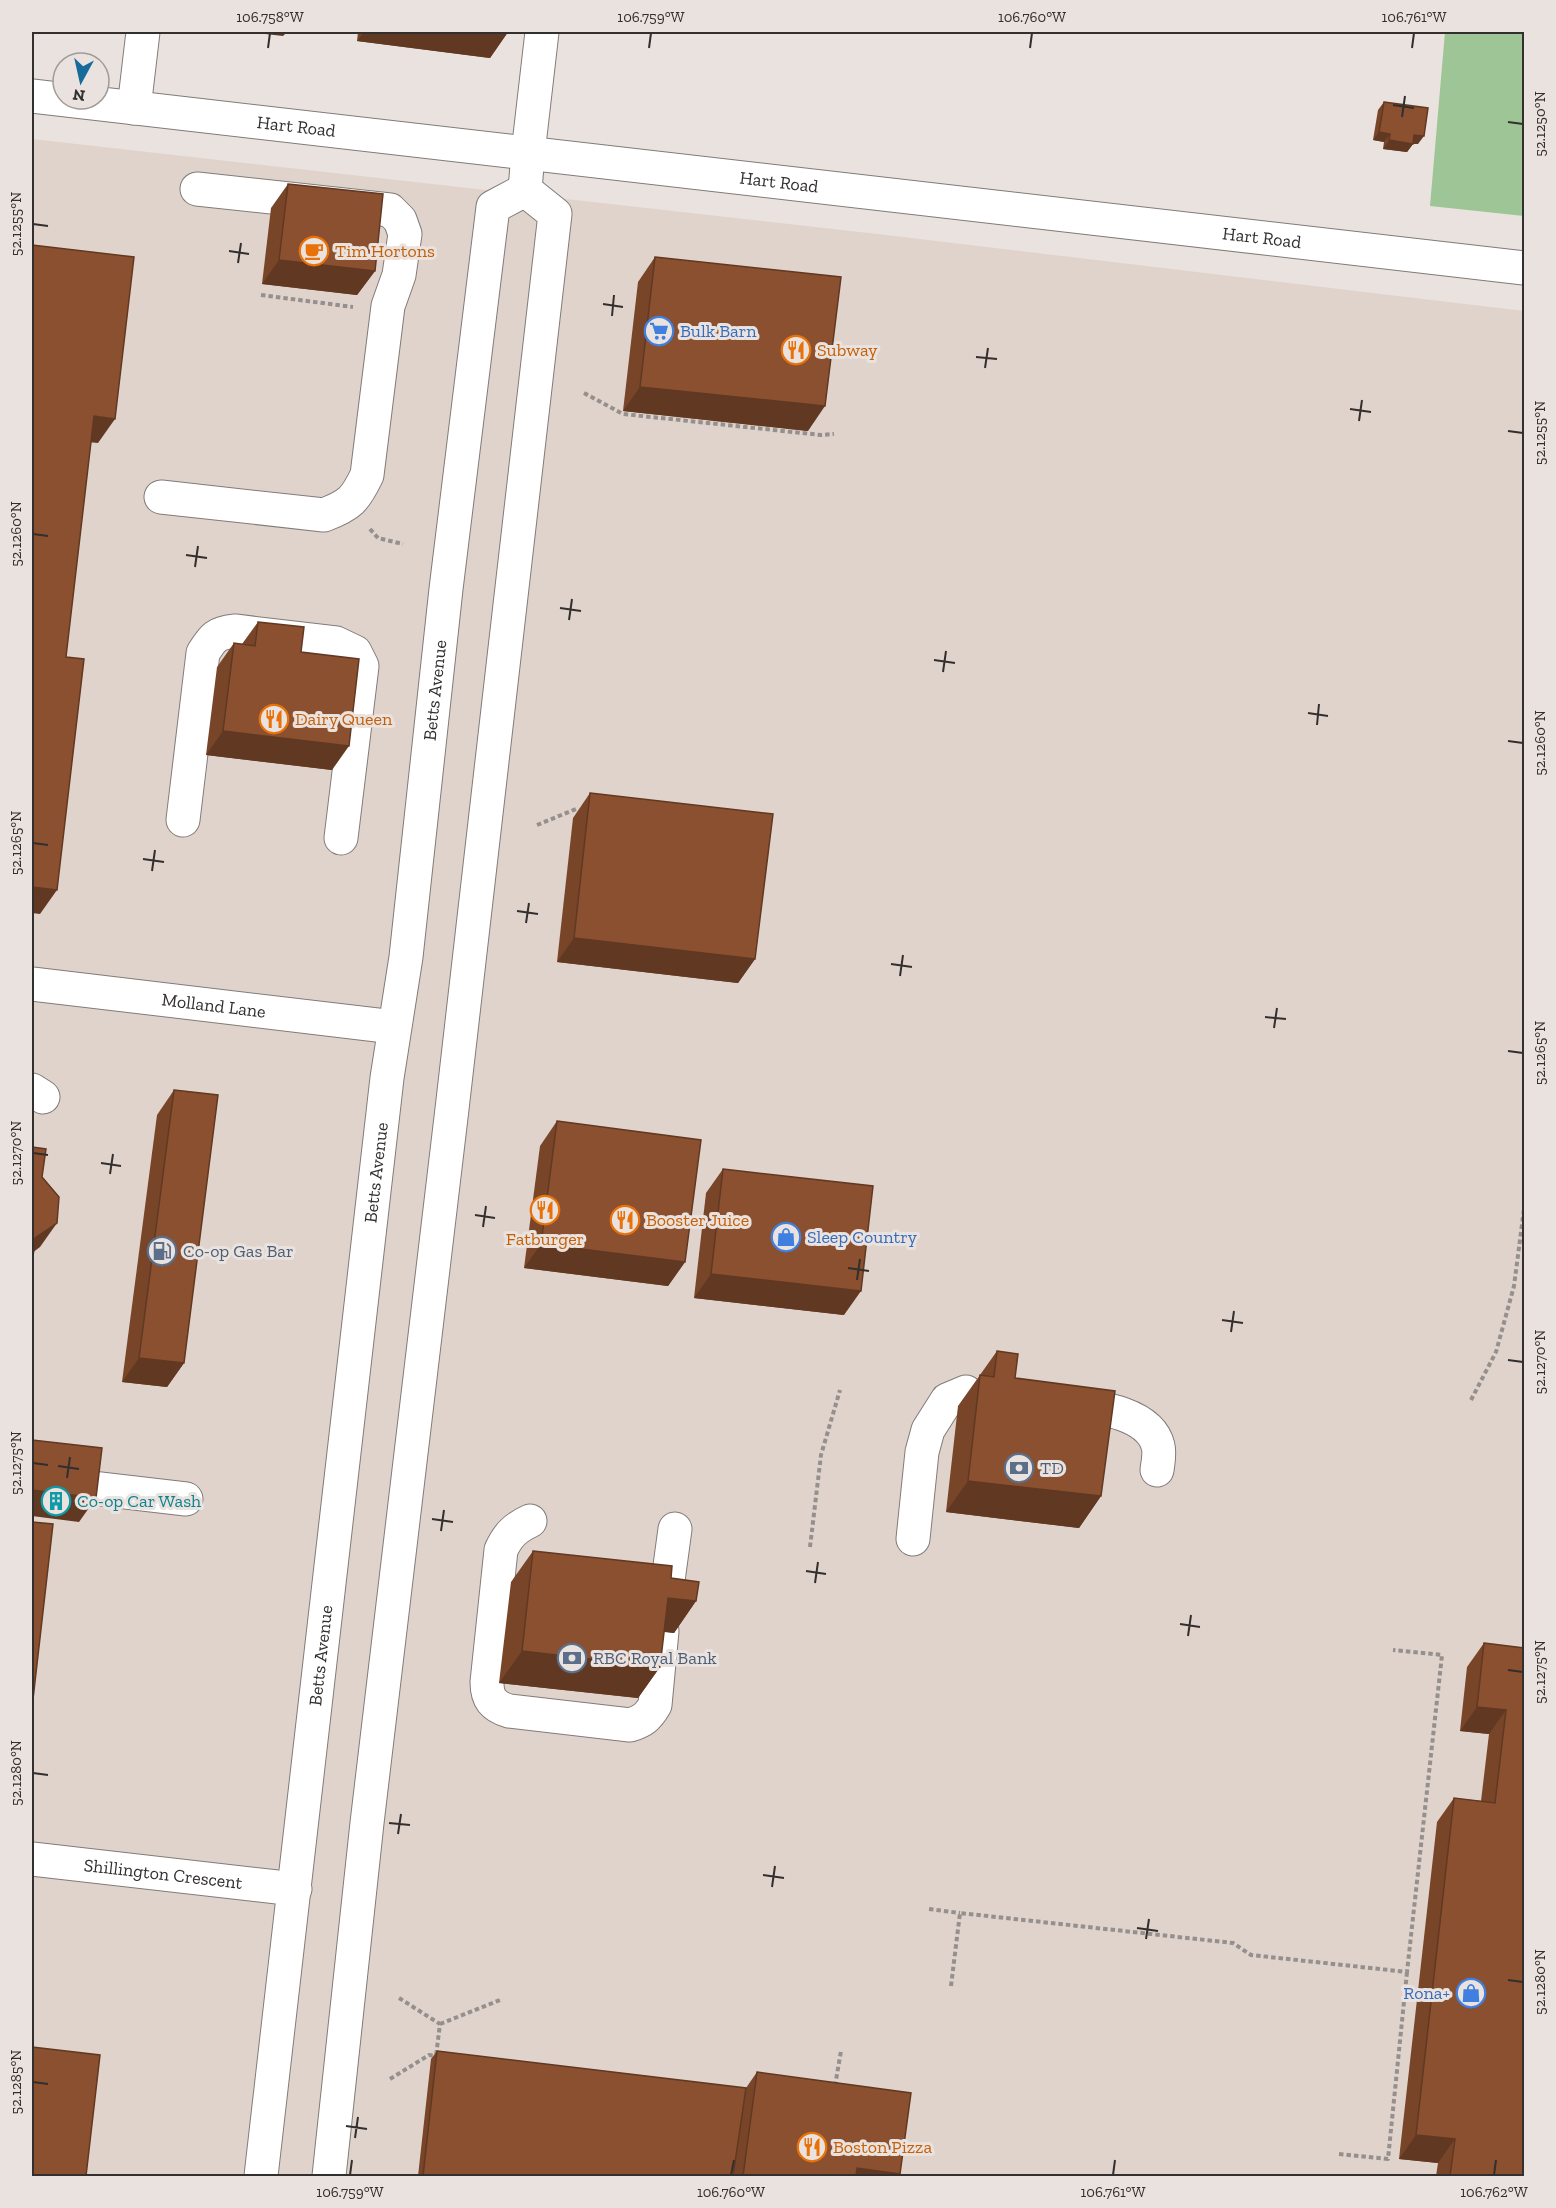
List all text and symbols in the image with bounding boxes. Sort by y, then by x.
text: 106.758°W [236,8,304,26]
text: 106.759°W [617,8,685,26]
text: 106.760°W [998,8,1066,26]
text: 106.761°W [1381,8,1447,26]
north arrow [51,51,111,111]
text: N [72,85,86,106]
text: 52.1250°N [1531,91,1549,157]
street label: Hart Road [256,111,337,142]
street label: Hart Road [738,167,820,198]
text: 52.1255°N [7,192,25,256]
street label: Hart Road [1221,222,1303,253]
cafe icon: Tim Hortons [298,235,330,267]
place label: Tim Hortons [335,240,435,262]
supermarket icon: Bulk Barn [643,315,675,347]
place label: Bulk Barn [680,320,757,342]
restaurant icon: Subway [780,334,812,366]
place label: Subway [817,339,878,361]
text: 52.1255°N [1531,401,1549,465]
text: 52.1260°N [7,501,25,567]
street label: Betts Avenue [419,639,451,742]
restaurant icon: Dairy Queen [258,703,290,735]
place label: Dairy Queen [295,708,393,730]
text: 52.1260°N [1531,710,1549,776]
text: 52.1265°N [7,811,25,875]
street label: Molland Lane [160,988,267,1023]
text: 52.1265°N [1531,1021,1549,1085]
text: 52.1270°N [7,1121,25,1185]
street label: Betts Avenue [359,1121,393,1224]
restaurant icon: Fatburger [529,1194,561,1226]
restaurant icon: Booster Juice [609,1204,641,1236]
place label: Booster Juice [646,1209,749,1231]
shop icon: Sleep Country [770,1221,802,1253]
place label: Sleep Country [807,1226,918,1248]
place label: Fatburger [506,1228,584,1250]
fuel station icon: Co-op Gas Bar [146,1235,178,1267]
place label: Co-op Gas Bar [183,1240,294,1262]
text: 52.1270°N [1531,1330,1549,1394]
text: 52.1275°N [7,1431,25,1495]
bank icon: TD [1003,1452,1035,1484]
place label: TD [1040,1457,1064,1479]
building icon: Co-op Car Wash [40,1485,72,1517]
place label: Co-op Car Wash [77,1490,201,1512]
street label: Betts Avenue [304,1604,337,1707]
text: 52.1275°N [1531,1640,1549,1704]
bank icon: RBC Royal Bank [556,1642,588,1674]
place label: RBC Royal Bank [593,1647,717,1669]
text: 52.1280°N [7,1740,25,1806]
street label: Shillington Crescent [83,1854,244,1894]
text: 52.1280°N [1531,1949,1549,2015]
shop icon: Rona+ [1455,1977,1487,2009]
place label: Rona+ [1403,1982,1450,2004]
text: 52.1285°N [7,2050,25,2114]
restaurant icon: Boston Pizza [796,2131,828,2163]
place label: Boston Pizza [833,2136,932,2158]
text: 106.759°W [316,2183,384,2201]
text: 106.760°W [697,2183,765,2201]
text: 106.761°W [1080,2183,1146,2201]
text: 106.762°W [1460,2183,1528,2201]

